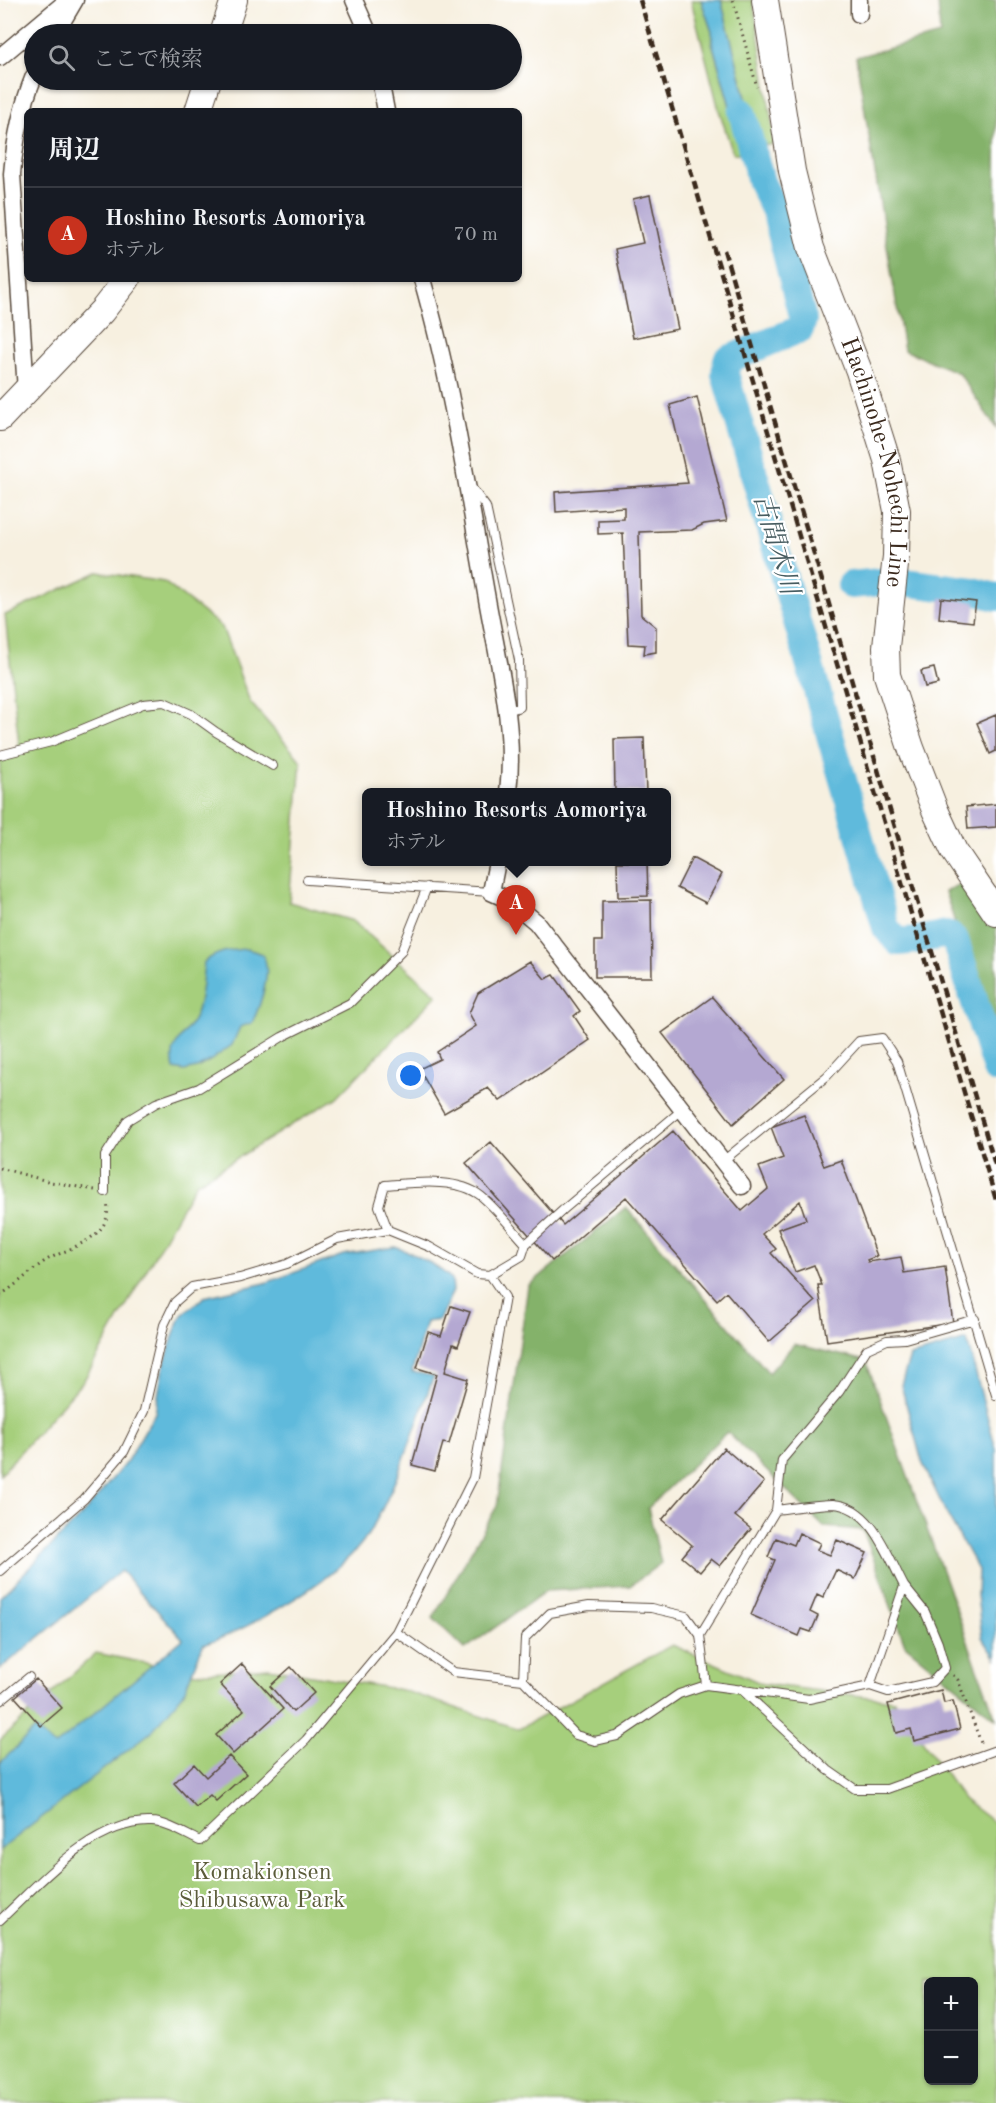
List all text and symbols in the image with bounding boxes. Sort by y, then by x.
search box [24,24,522,90]
icon: search [45,41,78,74]
text: ここで検索 [93,49,203,71]
text: 周辺 [48,138,100,164]
text: Hoshino Resorts Aomoriya [105,208,366,230]
text: A [60,225,75,245]
text: 70 m [453,225,498,245]
text: ホテル [105,241,164,261]
street label: Hachinohe-Nohechi Line [835,334,909,589]
water label: 古間木川 [748,490,805,600]
popup [362,788,671,866]
text: Hoshino Resorts Aomoriya [386,800,647,822]
text: ホテル [386,833,445,853]
pin: A [496,886,536,935]
your location [396,1061,425,1090]
park label: Komakionsen Shibusawa Park [178,1861,346,1913]
map controls [924,1977,978,2085]
button: + [924,1977,978,2031]
button: − [924,2031,978,2085]

